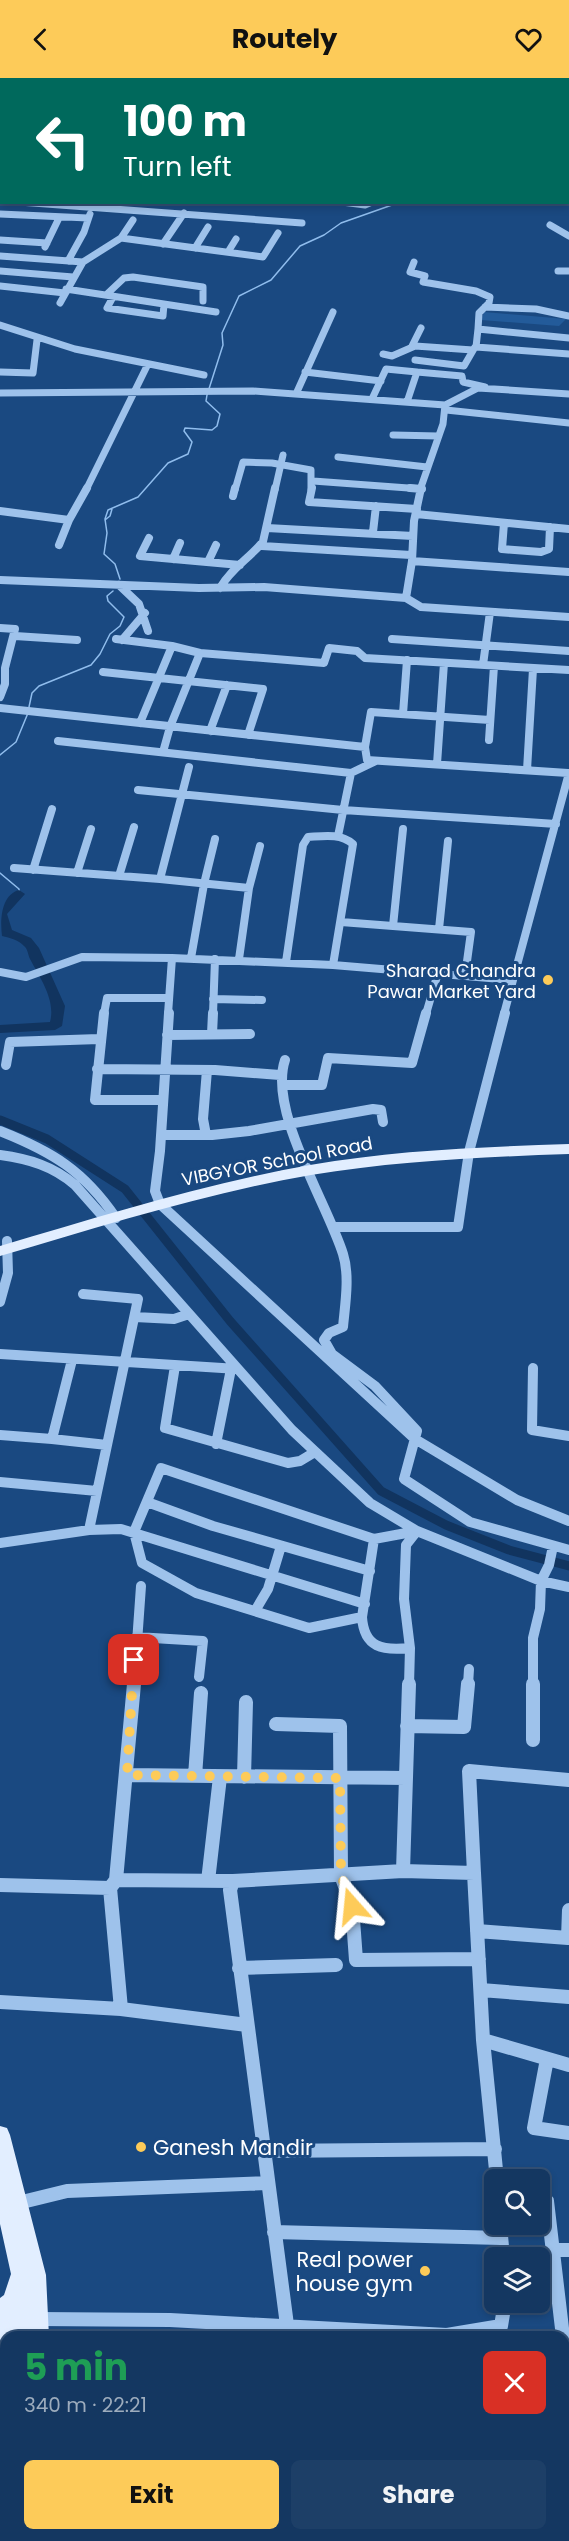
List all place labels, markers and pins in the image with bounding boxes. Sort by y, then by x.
place label: Sharad Chandra Pawar Market Yard [367,958,536,1004]
marker: Sharad Chandra Pawar Market Yard [541,973,555,987]
pin [108,1634,159,1685]
place label: Ganesh Mandir [153,2133,313,2162]
marker: Ganesh Mandir [134,2140,148,2154]
place label: Real power house gym [295,2245,413,2298]
marker: Real power house gym [418,2264,432,2278]

